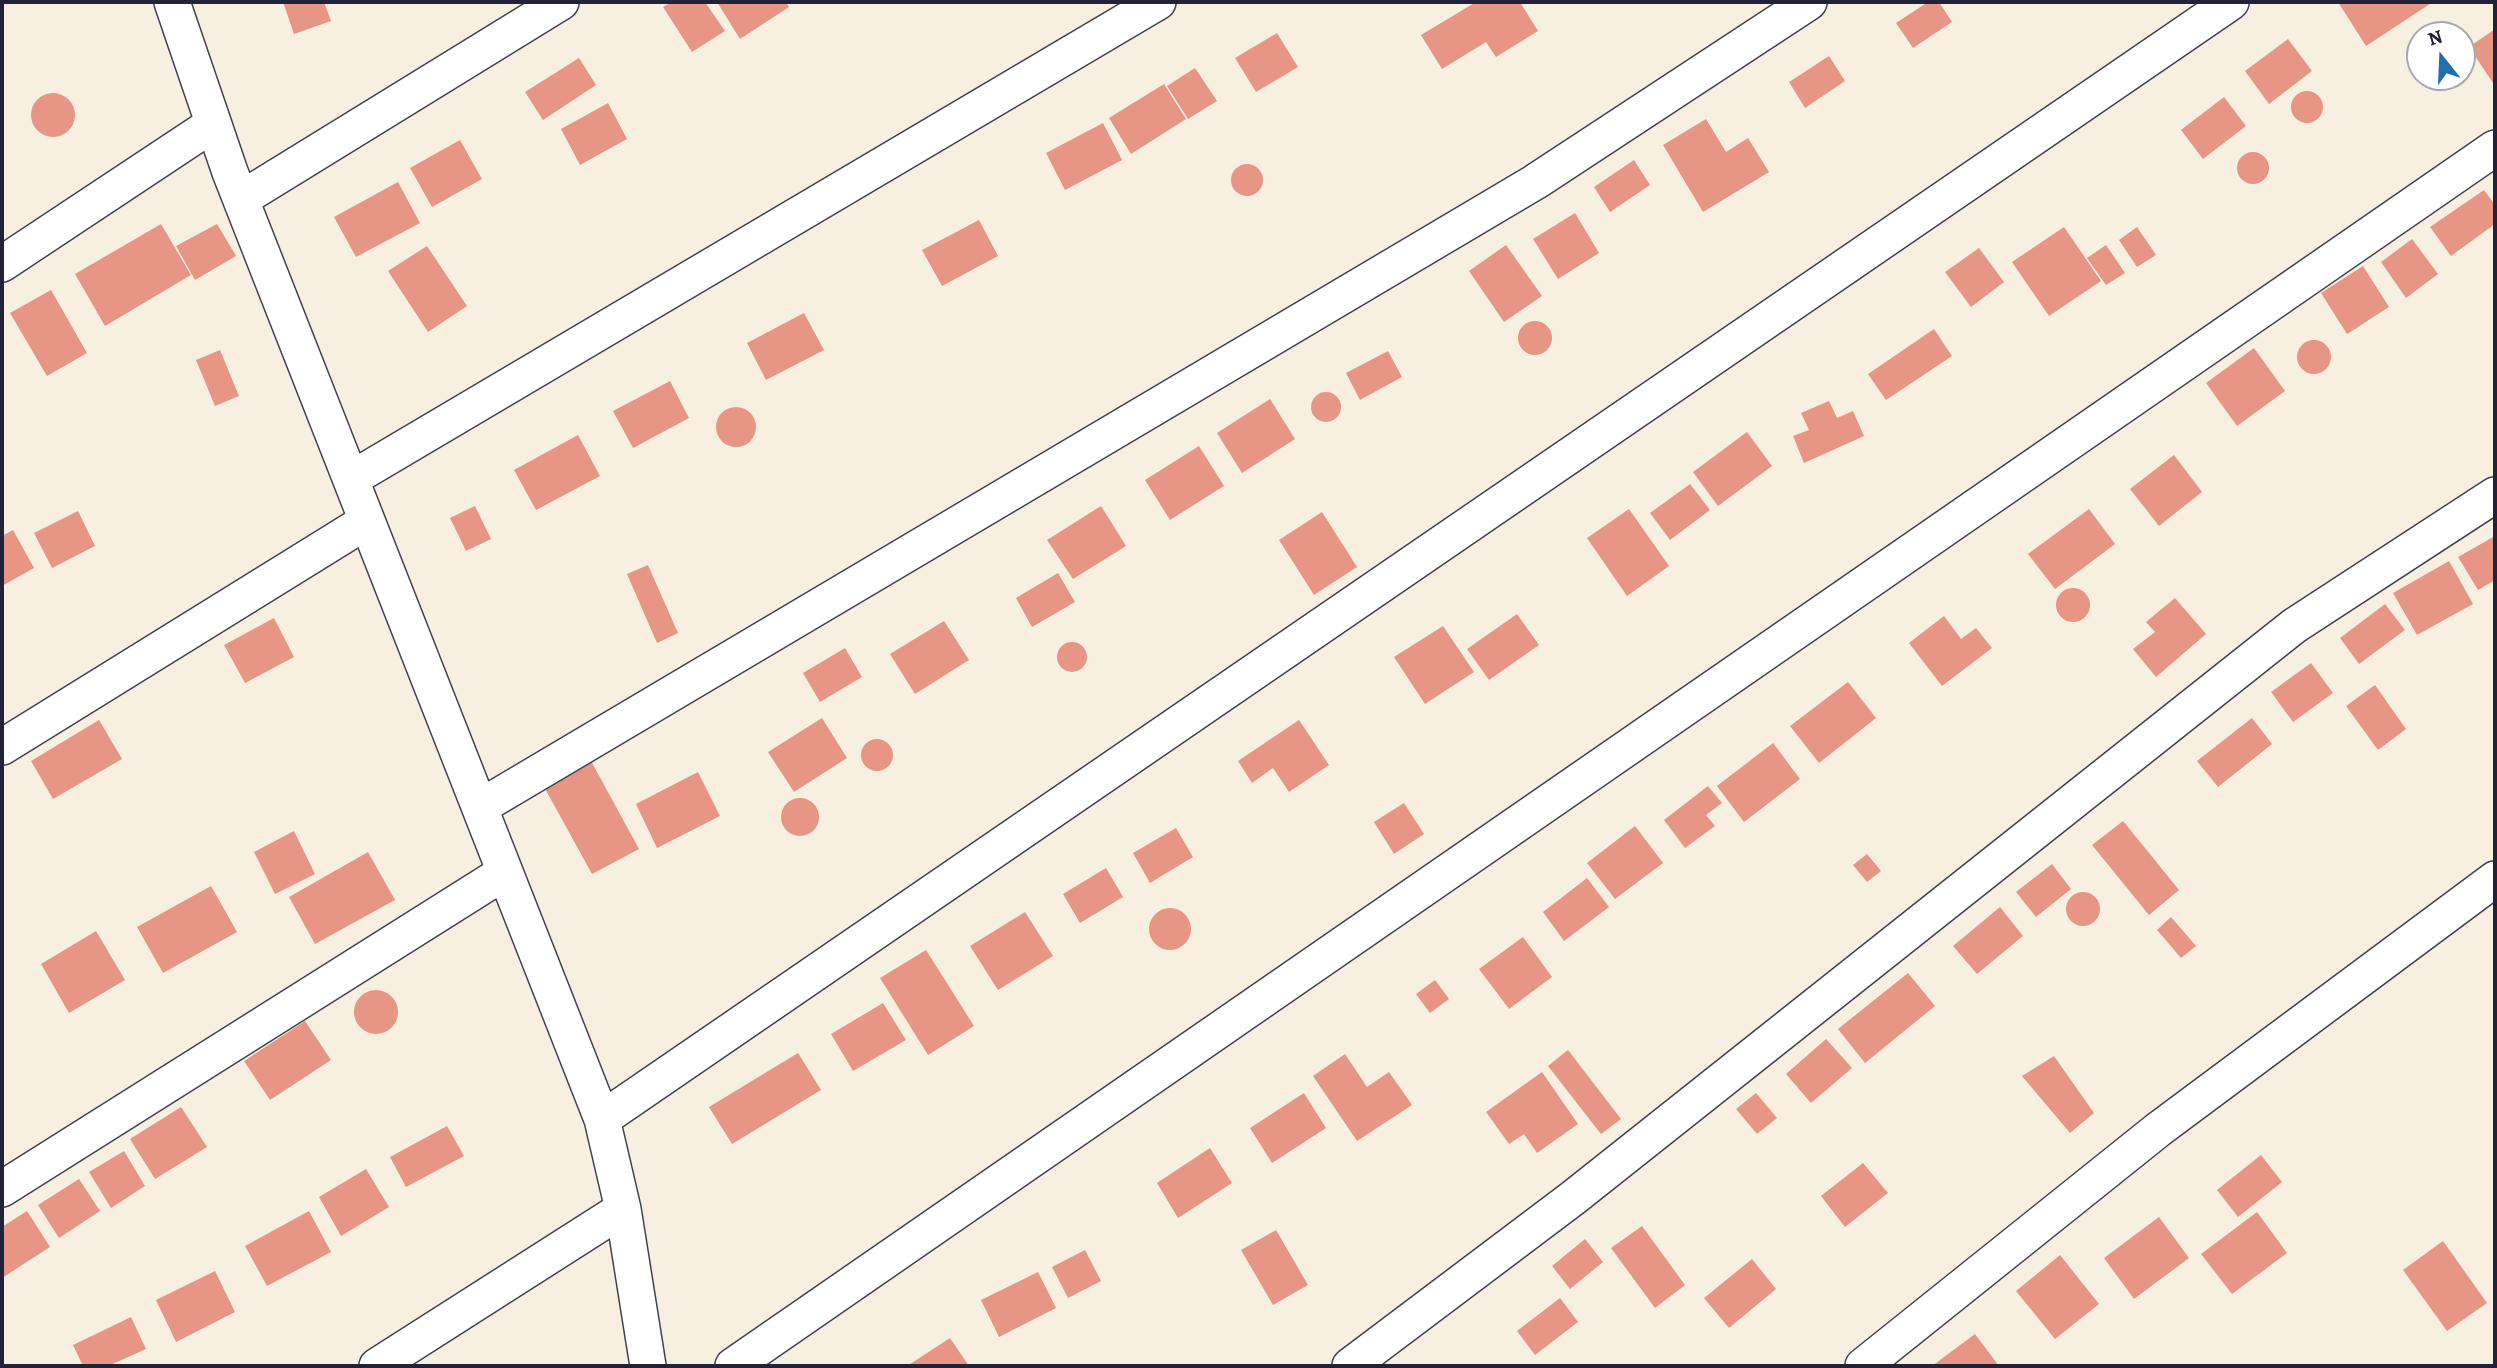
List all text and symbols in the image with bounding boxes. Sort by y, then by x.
north arrow [2406,21,2476,91]
text: N [2425,23,2446,52]

